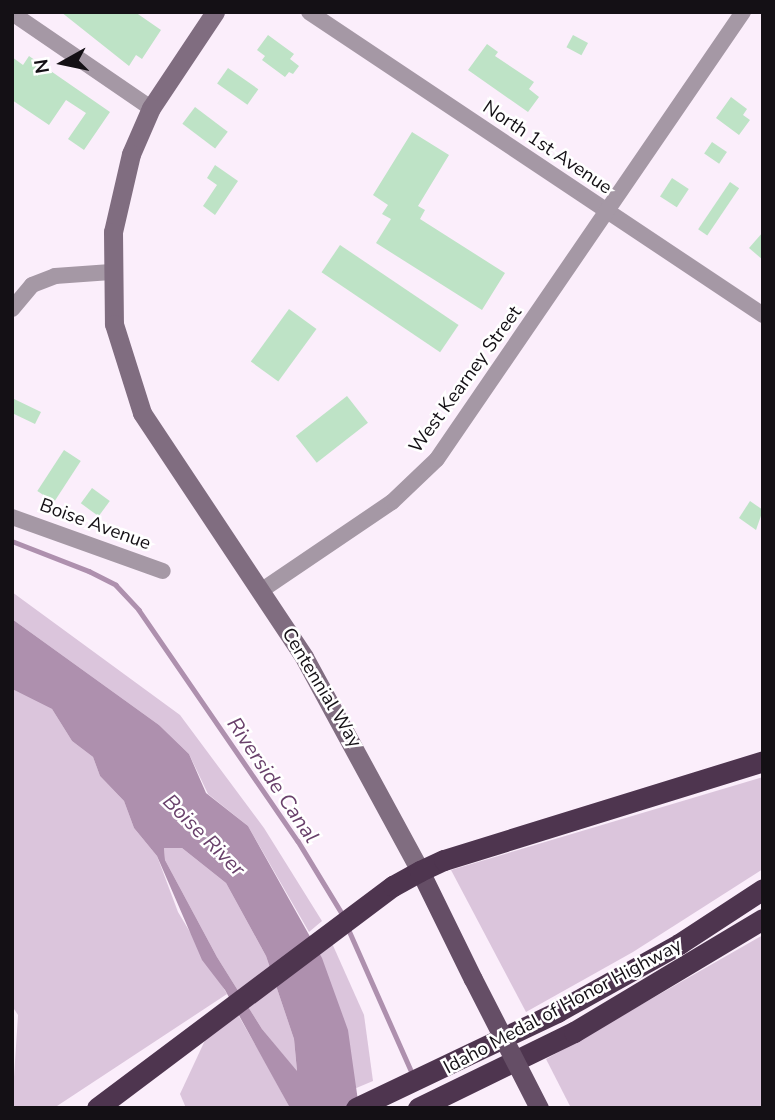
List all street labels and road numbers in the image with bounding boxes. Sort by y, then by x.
street label: North 1st Avenue [478,96,616,200]
street label: West Kearney Street [405,302,527,458]
street label: Boise Avenue [36,494,154,556]
street label: Centennial Way [276,624,366,752]
street label: Idaho Medal of Honor Highway [440,934,686,1080]

